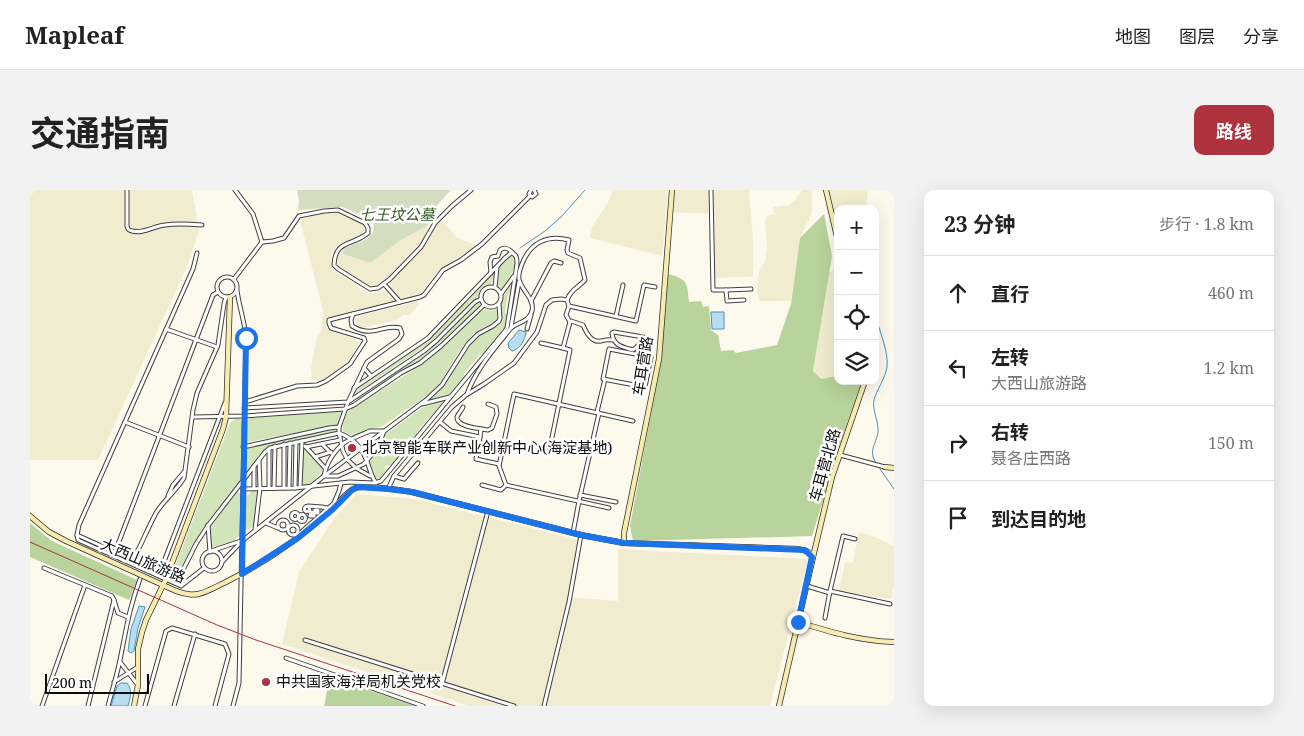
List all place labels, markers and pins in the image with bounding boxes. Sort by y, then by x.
place label: 北京智能车联产业创新中心(海淀基地) [362,437,612,457]
marker: 北京智能车联产业创新中心(海淀基地) [346,442,358,454]
place label: 中共国家海洋局机关党校 [276,671,441,691]
marker: 中共国家海洋局机关党校 [260,676,272,688]

